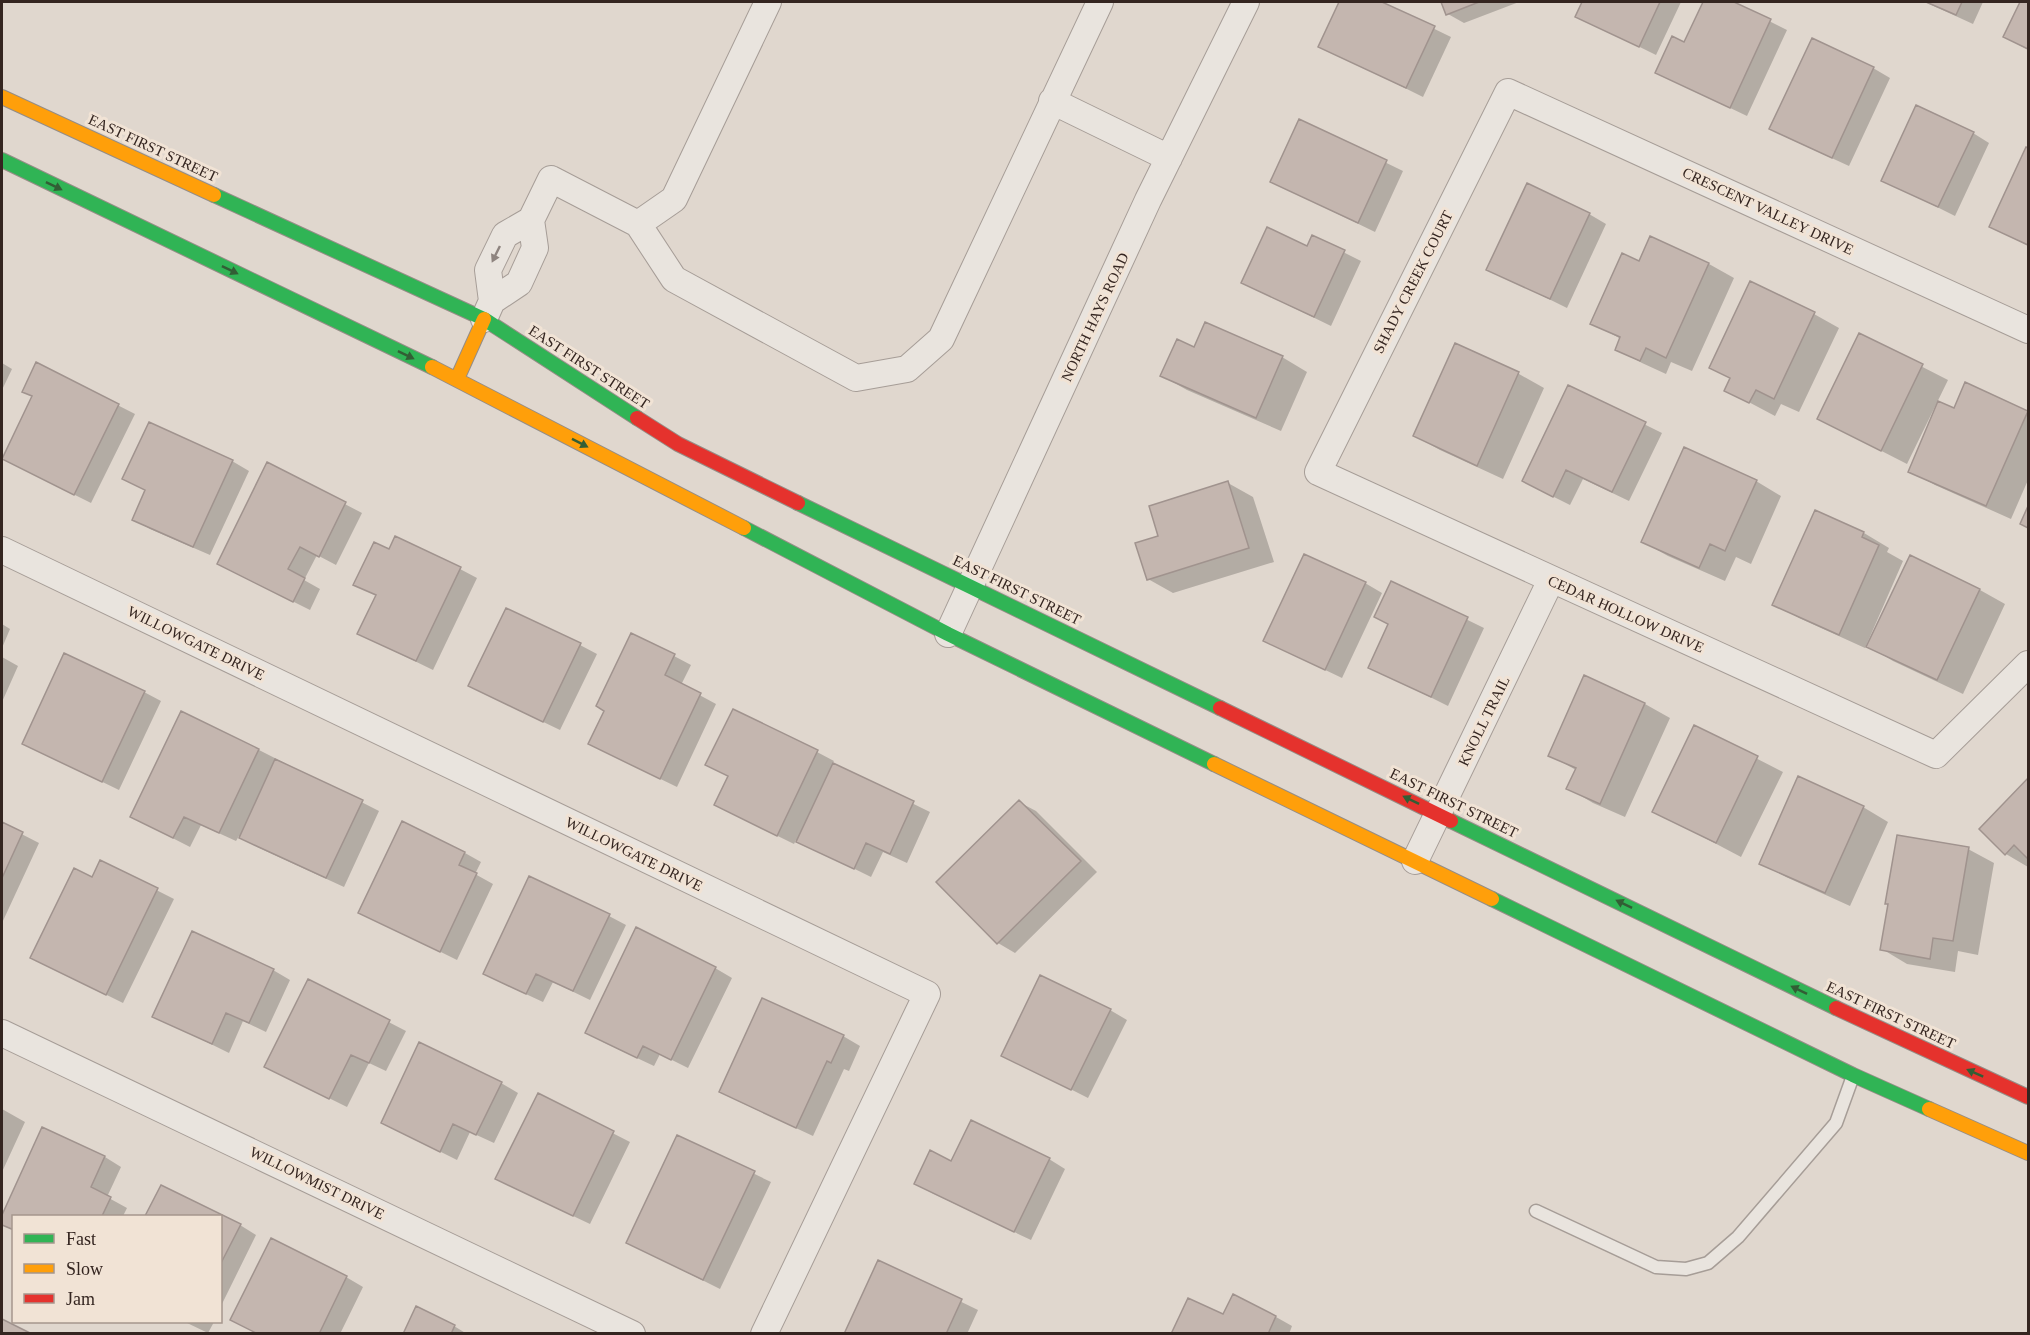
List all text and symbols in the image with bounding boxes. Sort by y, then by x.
street label: EAST FIRST STREET [86,111,220,185]
street label: CRESCENT VALLEY DRIVE [1680,164,1856,258]
one-way arrow [46,181,63,190]
street label: SHADY CREEK COURT [1370,208,1456,356]
one-way arrow [492,245,501,262]
street label: NORTH HAYS ROAD [1058,250,1132,384]
one-way arrow [221,266,238,275]
street label: EAST FIRST STREET [526,322,652,412]
one-way arrow [397,350,414,359]
one-way arrow [571,438,588,448]
street label: EAST FIRST STREET [950,552,1084,628]
street label: CEDAR HOLLOW DRIVE [1546,572,1706,656]
street label: WILLOWGATE DRIVE [125,603,267,683]
street label: KNOLL TRAIL [1455,673,1513,769]
street label: EAST FIRST STREET [1387,765,1521,841]
one-way arrow [1402,795,1419,804]
street label: WILLOWGATE DRIVE [563,814,705,894]
one-way arrow [1615,900,1632,909]
street label: EAST FIRST STREET [1824,978,1958,1052]
one-way arrow [1790,985,1807,995]
one-way arrow [1966,1068,1984,1078]
street label: WILLOWMIST DRIVE [247,1143,387,1223]
legend [12,1215,222,1323]
text: Fast [66,1229,96,1249]
text: Slow [66,1259,103,1279]
text: Jam [66,1289,95,1309]

